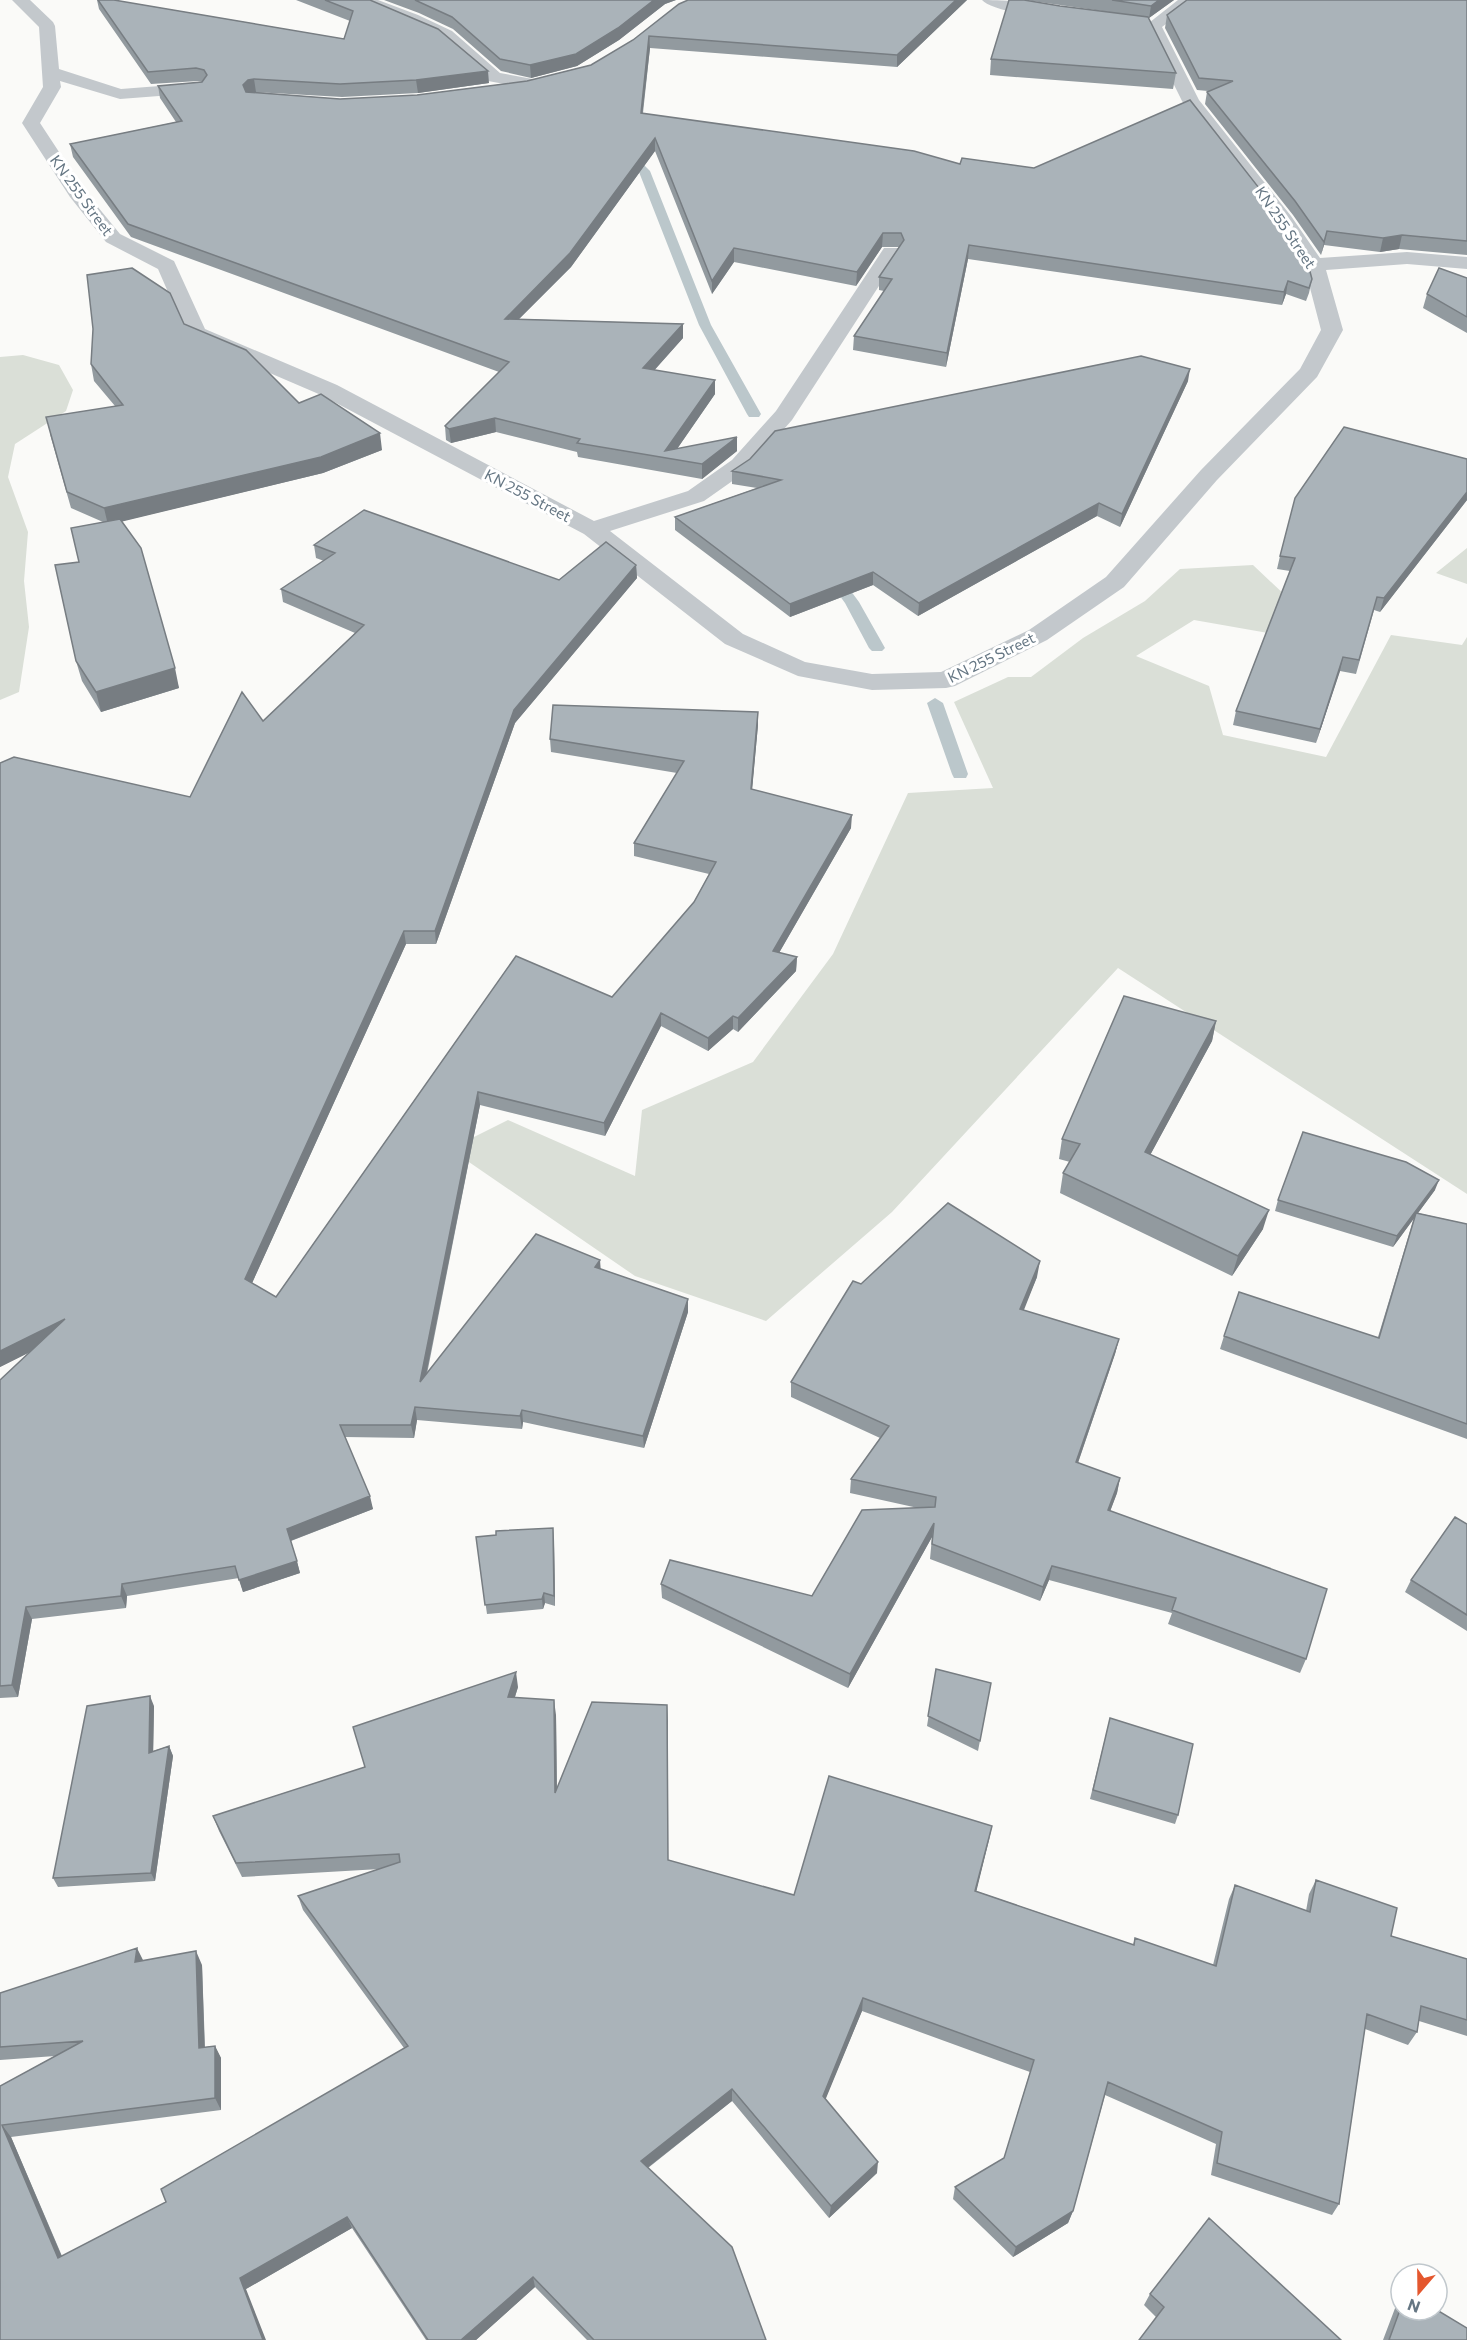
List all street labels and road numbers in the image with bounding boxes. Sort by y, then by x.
street label: KN 255 Street [47,151,117,239]
street label: KN 255 Street [1252,183,1320,271]
street label: KN 255 Street [482,465,574,525]
street label: KN 255 Street [944,628,1038,686]

